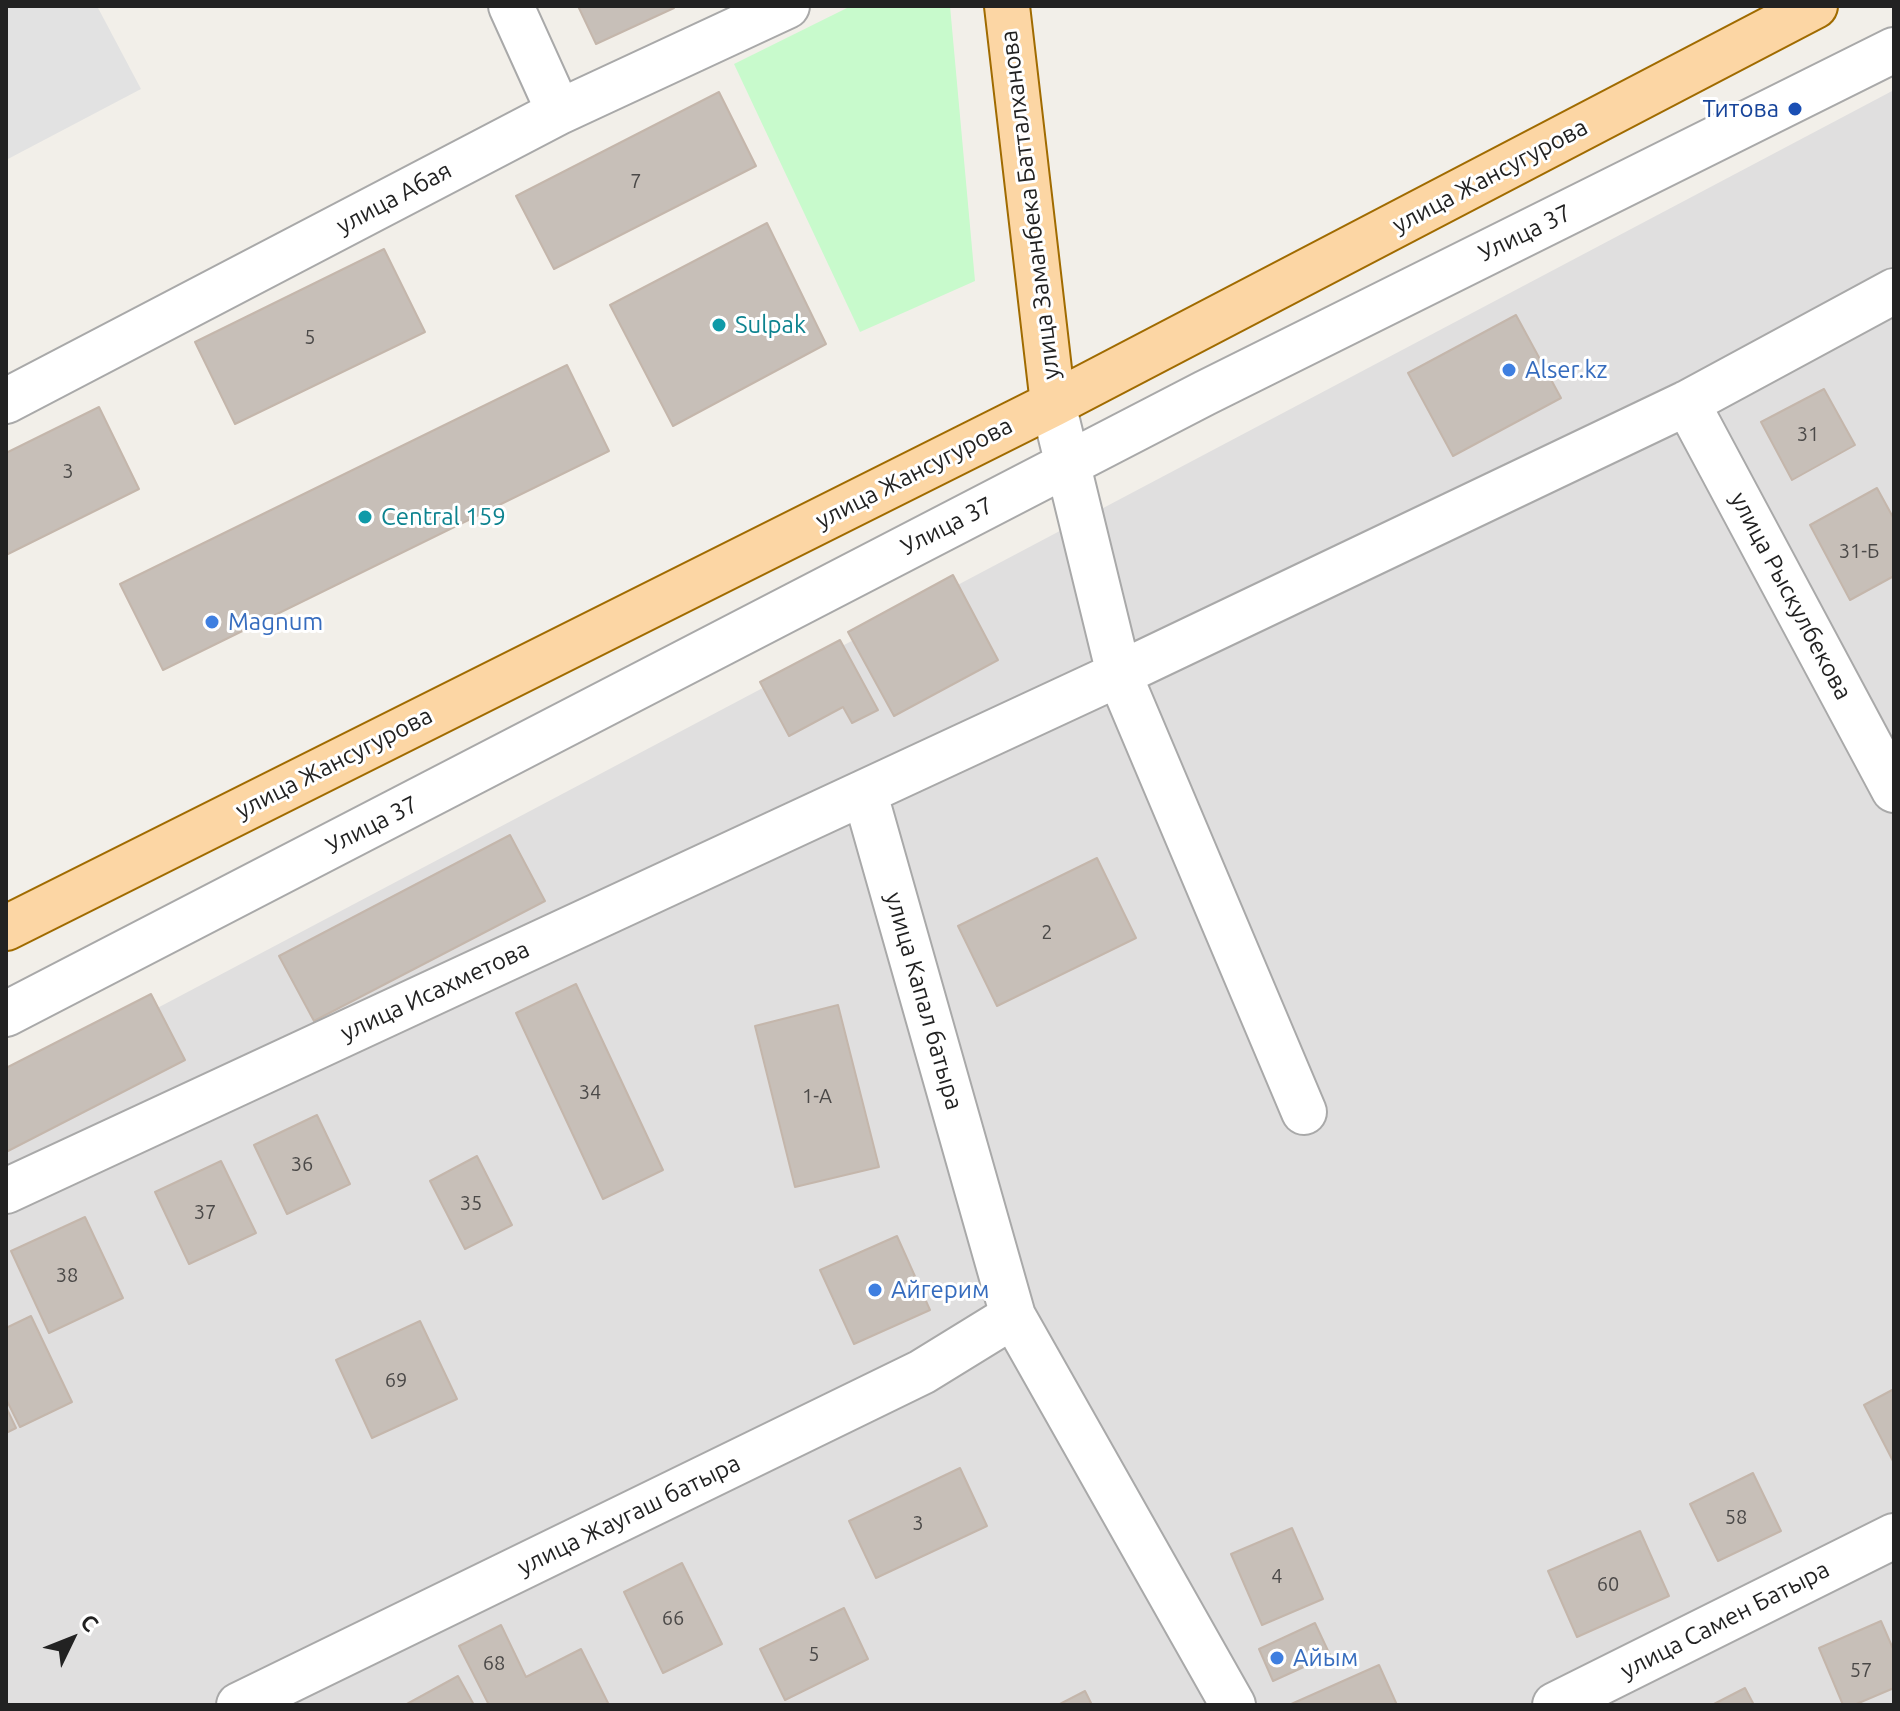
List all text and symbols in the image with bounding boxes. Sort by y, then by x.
street label: улица Заманбека Батталханова [994,29,1066,381]
place label: Титова [1702,95,1779,123]
marker: Титова [1786,100,1804,118]
street label: улица Жансугурова [1388,112,1592,240]
street label: улица Абая [332,156,456,240]
house number: 7 [630,169,642,193]
street label: Улица 37 [1474,198,1576,268]
place label: Sulpak [735,311,806,339]
marker: Sulpak [710,316,728,334]
house number: 5 [304,325,316,349]
place label: Alser.kz [1525,356,1608,384]
marker: Alser.kz [1500,361,1518,379]
street label: улица Жансугурова [811,411,1017,535]
house number: 31 [1797,422,1819,446]
house number: 3 [62,459,74,483]
street label: улица Рыскулбекова [1724,487,1858,705]
street label: Улица 37 [896,491,998,561]
place label: Central 159 [381,503,506,531]
marker: Central 159 [356,508,374,526]
house number: 31-Б [1839,539,1879,563]
place label: Magnum [228,608,323,636]
marker: Magnum [203,613,221,631]
street label: улица Жансугурова [231,701,437,825]
street label: Улица 37 [321,790,423,860]
street label: улица Капал батыра [879,889,969,1113]
house number: 2 [1041,920,1053,944]
street label: улица Исахметова [336,935,534,1047]
house number: 34 [579,1080,601,1104]
house number: 1-А [802,1084,832,1108]
house number: 36 [291,1152,313,1176]
house number: 35 [460,1191,482,1215]
house number: 37 [194,1200,216,1224]
house number: 38 [56,1263,78,1287]
place label: Айгерим [891,1276,989,1304]
marker: Айгерим [866,1281,884,1299]
house number: 69 [385,1368,407,1392]
street label: улица Жаугаш батыра [513,1449,745,1581]
house number: 58 [1725,1505,1747,1529]
house number: 3 [912,1511,924,1535]
street label: улица Самен Батыра [1616,1555,1834,1685]
house number: 4 [1271,1564,1283,1588]
house number: 60 [1597,1572,1619,1596]
north arrow [32,1599,112,1679]
house number: 66 [662,1606,684,1630]
text: С [76,1609,104,1636]
house number: 5 [808,1642,820,1666]
place label: Айым [1293,1644,1358,1672]
marker: Айым [1268,1649,1286,1667]
house number: 68 [483,1651,505,1675]
house number: 57 [1850,1658,1872,1682]

